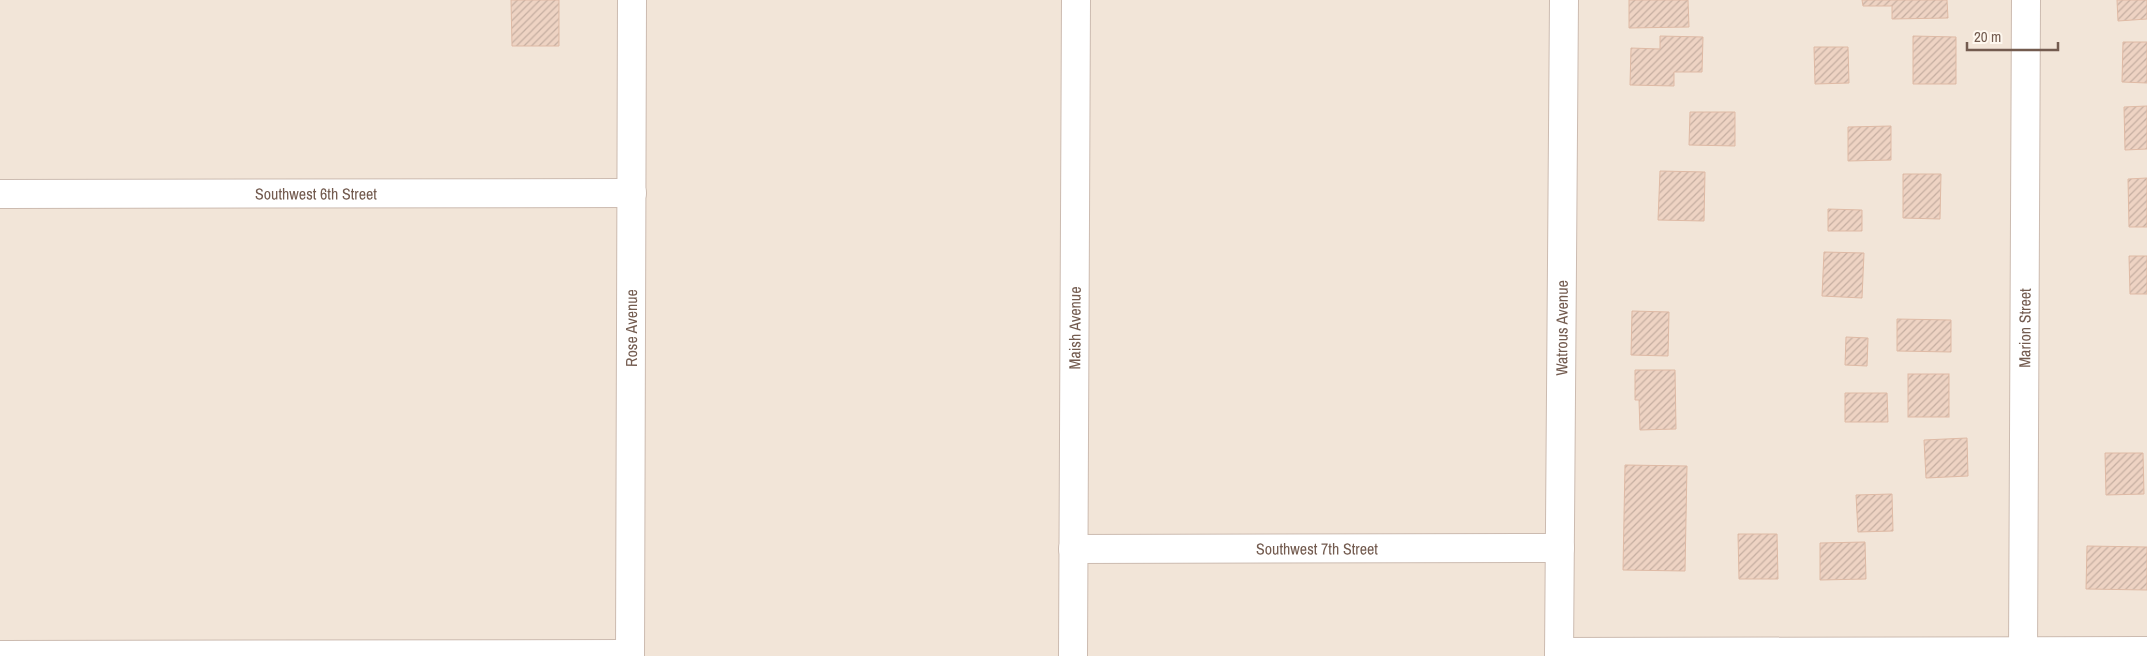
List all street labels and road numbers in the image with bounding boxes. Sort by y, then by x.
street label: Southwest 6th Street [255,182,377,205]
street label: Watrous Avenue [1550,280,1573,376]
street label: Maish Avenue [1063,286,1086,370]
street label: Marion Street [2013,288,2036,368]
street label: Rose Avenue [620,289,642,367]
street label: Southwest 7th Street [1256,537,1378,560]

